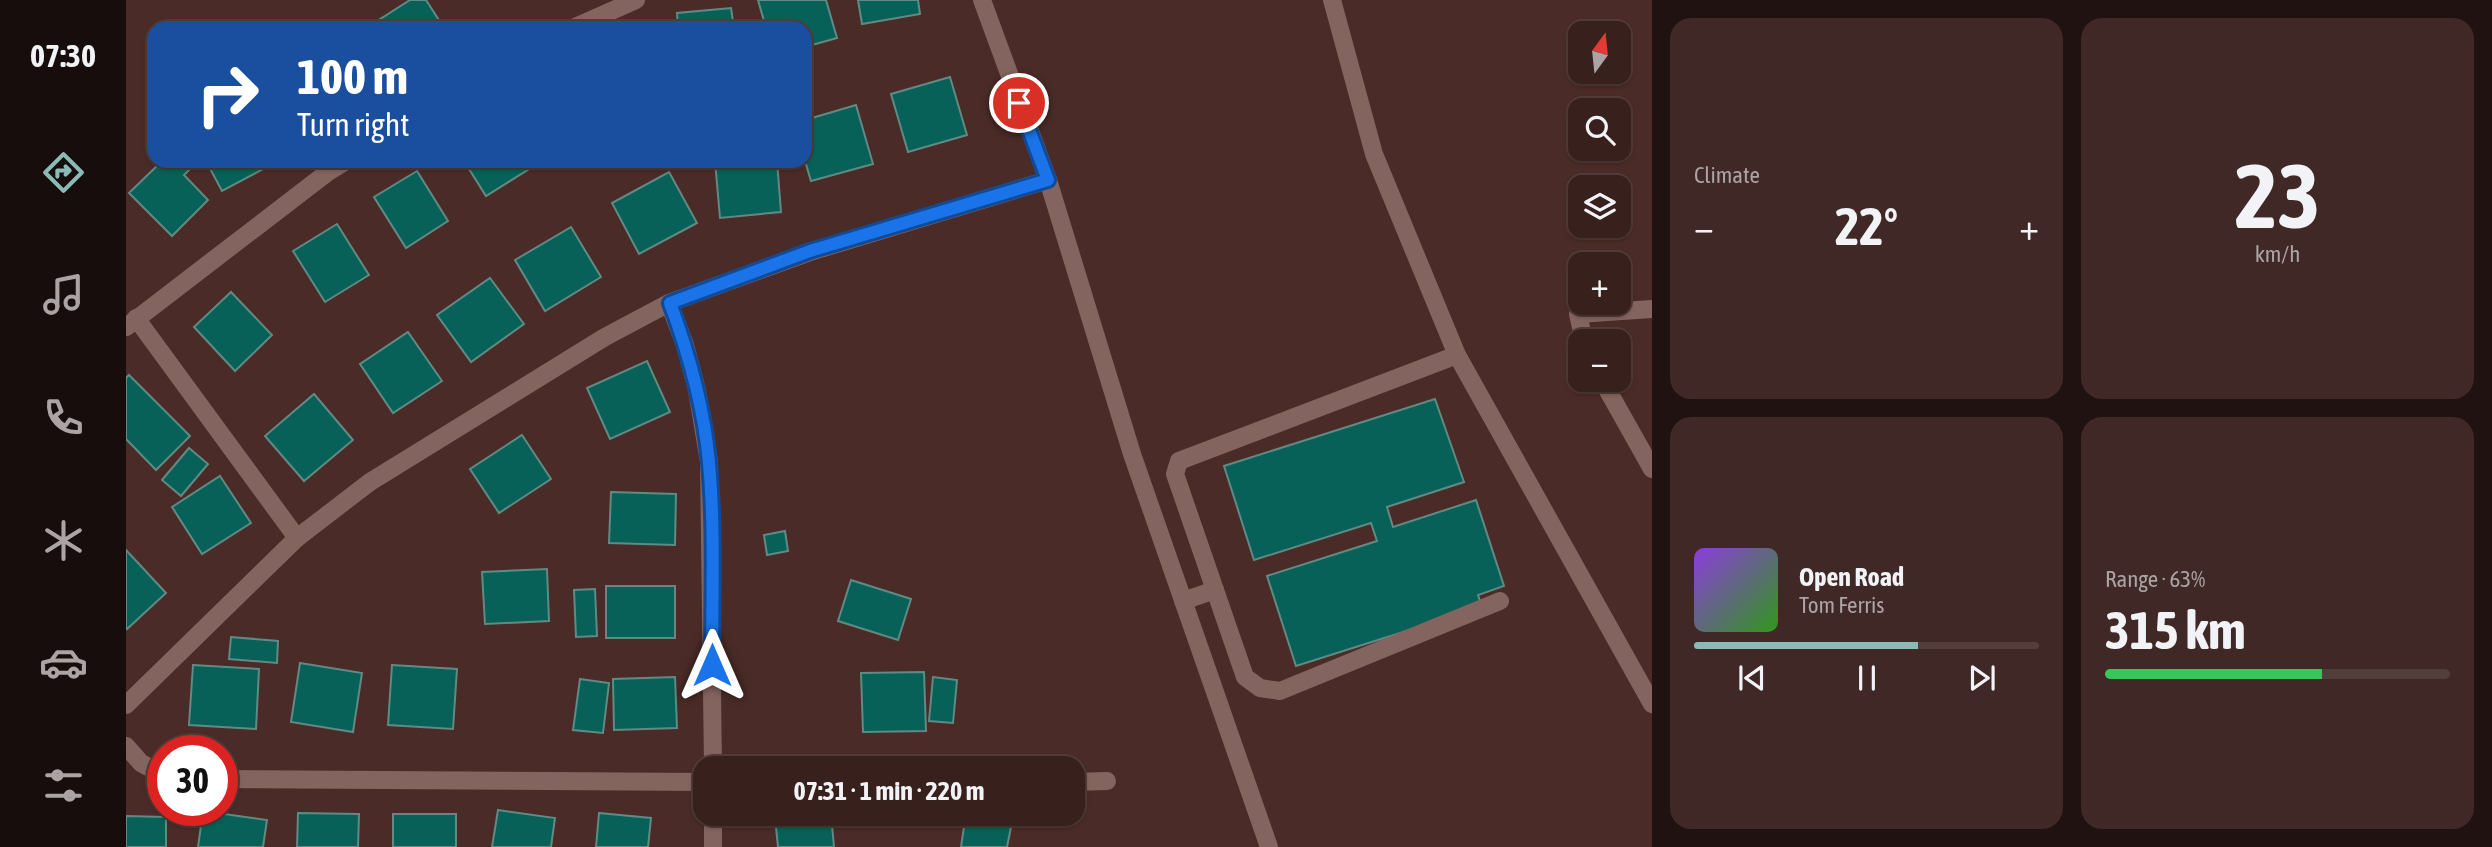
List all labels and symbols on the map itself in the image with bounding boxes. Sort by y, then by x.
north arrow [1568,21,1631,84]
pin [989,73,1049,133]
position arrow [675,628,749,702]
speed limit sign: 30 [147,735,238,826]

